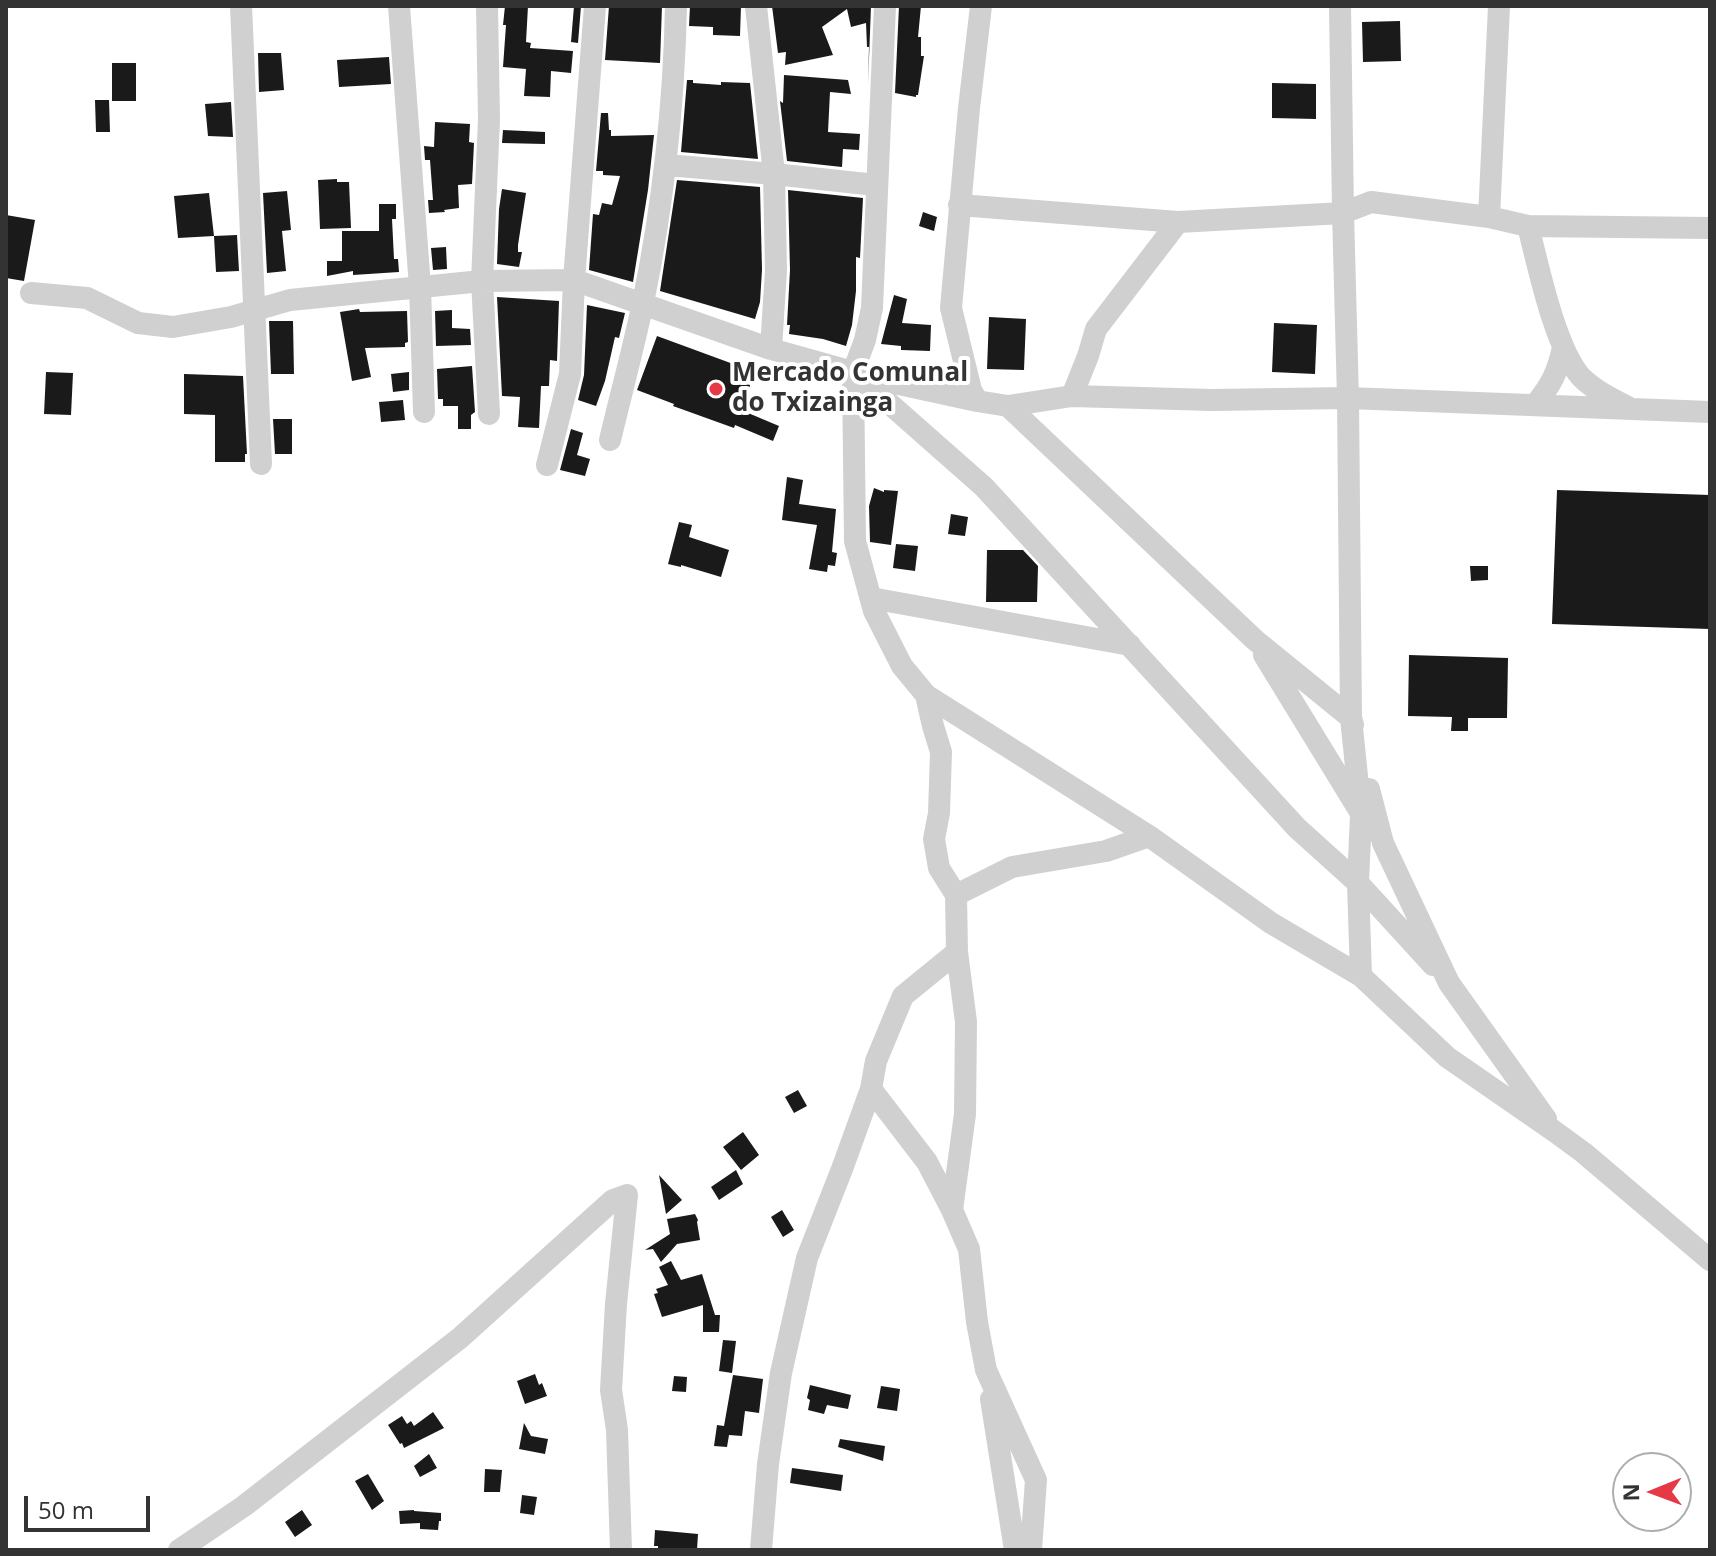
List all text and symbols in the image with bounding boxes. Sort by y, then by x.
place label: Mercado Comunal do Txizainga [732,358,968,420]
marker: Mercado Comunal do Txizainga [707,380,725,398]
north arrow [1612,1452,1692,1532]
scale bar [28,1480,154,1530]
text: N [1615,1483,1645,1502]
text: 50 m [38,1493,94,1526]

